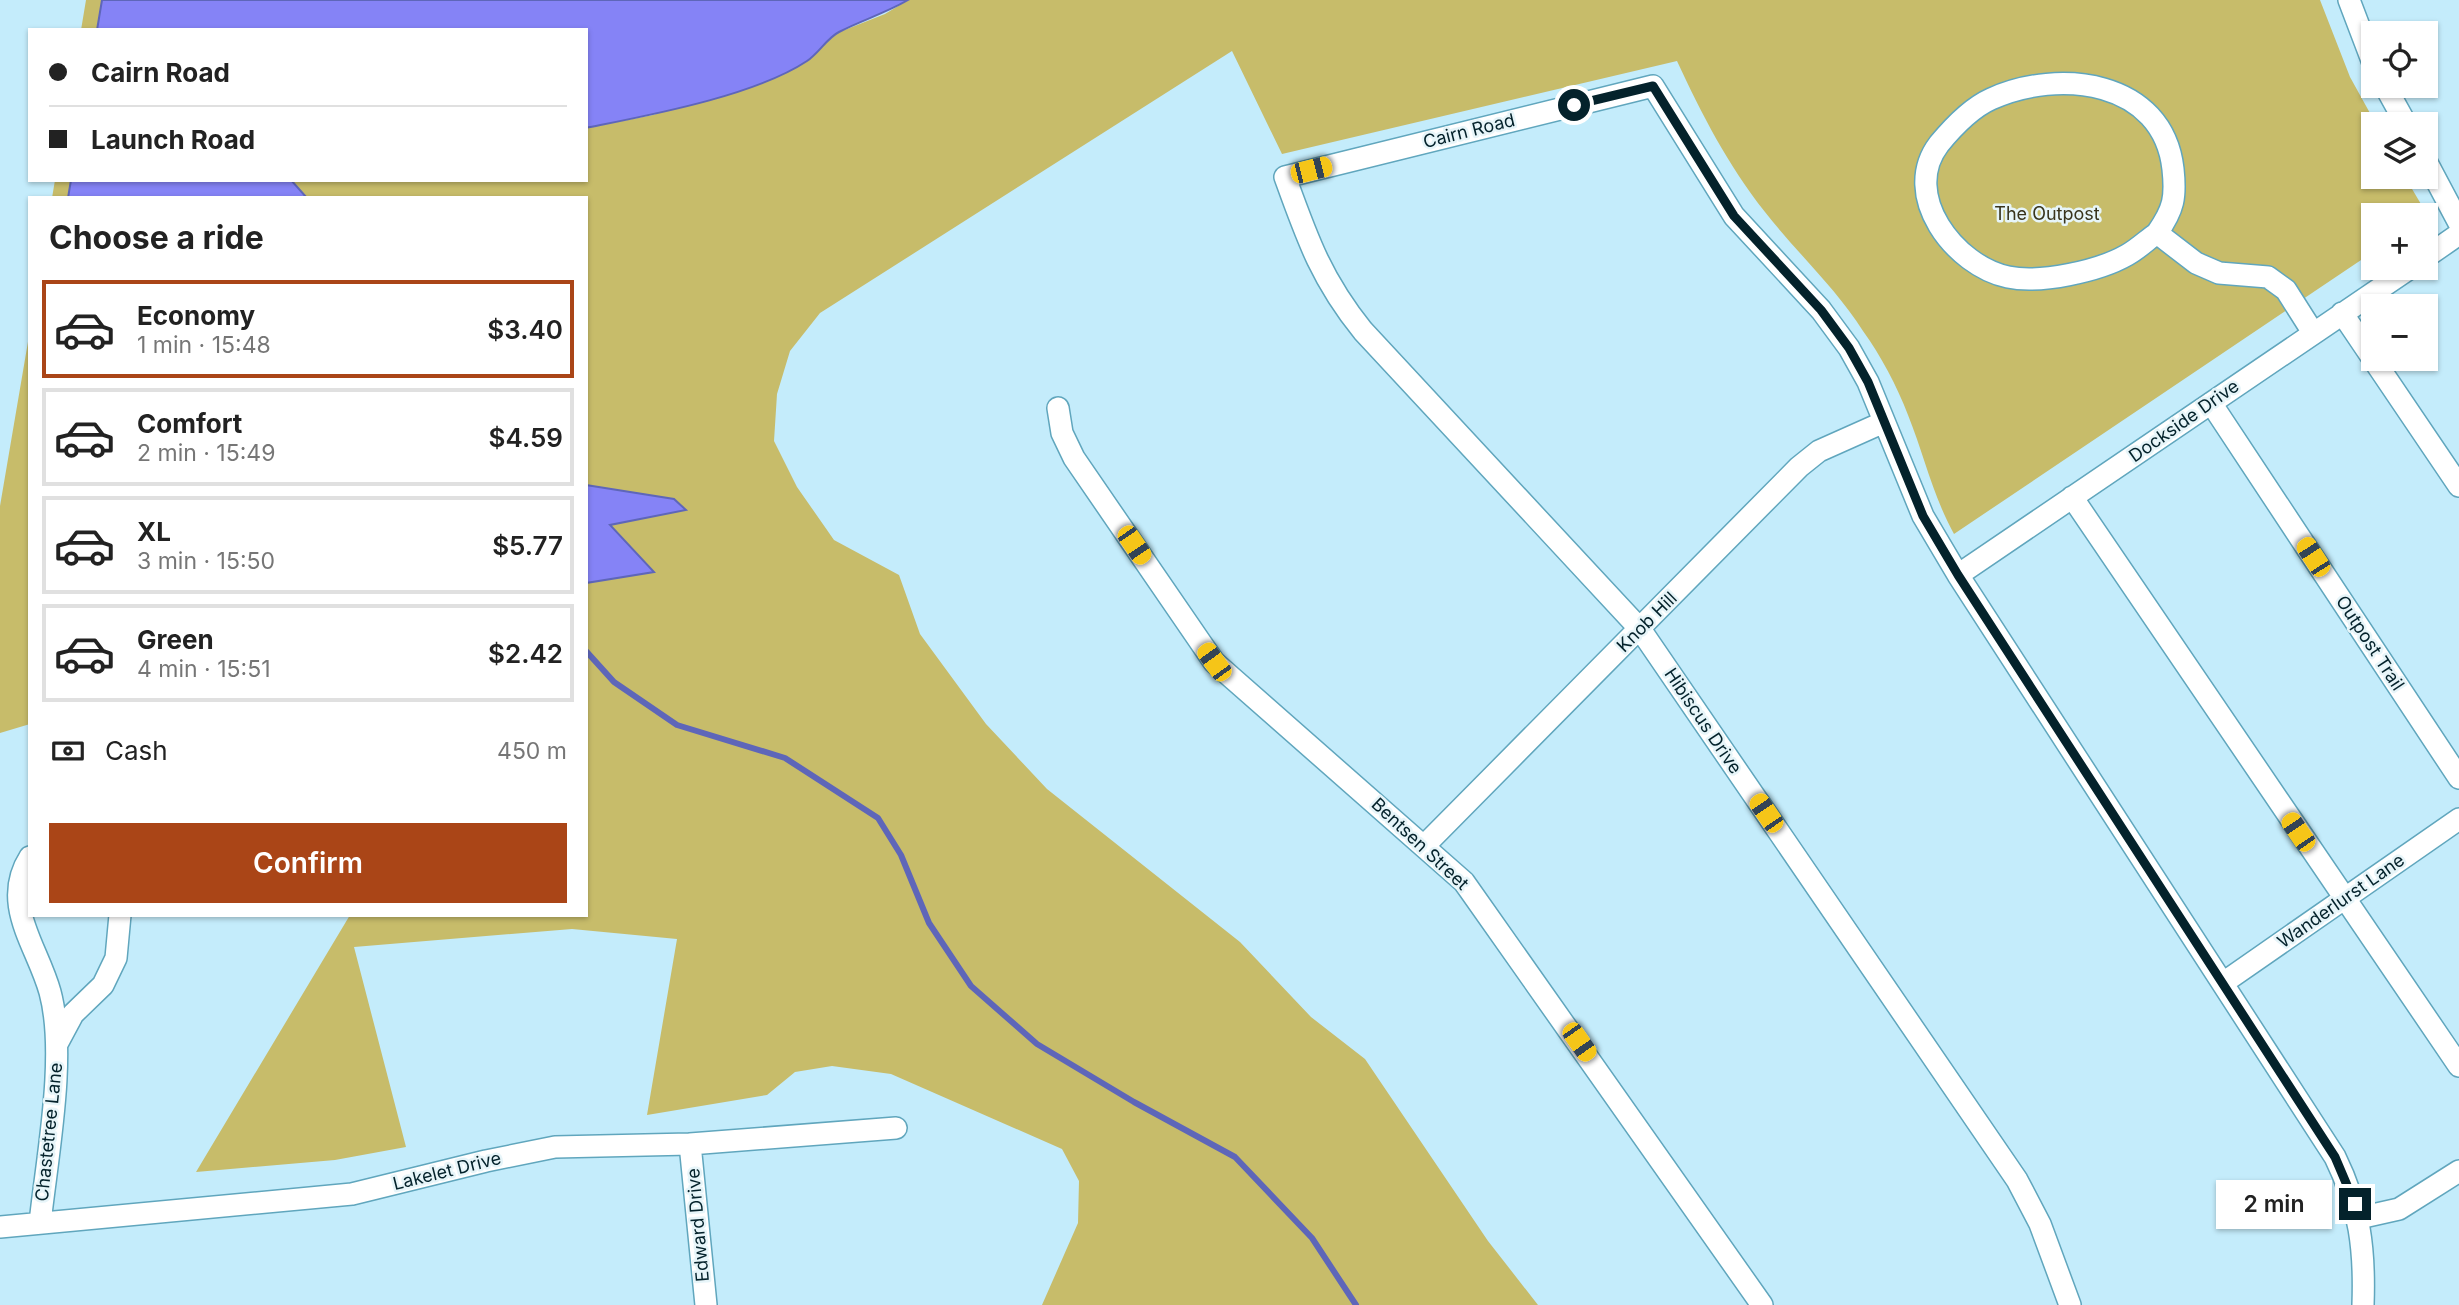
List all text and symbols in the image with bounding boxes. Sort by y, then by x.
map controls [2361,21,2438,371]
button: locate [2361,21,2438,98]
text: Cairn Road [91,57,230,88]
route start [1558,89,1590,121]
street label: Cairn Road [1421,109,1517,152]
button: layers [2361,112,2438,189]
text: Launch Road [91,124,255,155]
car [1289,155,1334,185]
park label: The Outpost [1994,203,2100,224]
button: + [2361,203,2438,280]
text: Choose a ride [49,218,264,257]
button: − [2361,294,2438,371]
icon: car [53,298,116,361]
text: Economy [137,300,255,331]
text: $3.40 [487,314,563,345]
text: 1 min · 15:48 [137,331,271,359]
street label: Dockside Drive [2125,375,2243,466]
icon: car [53,406,116,469]
text: Comfort [137,408,242,439]
text: $4.59 [489,422,563,453]
text: 2 min · 15:49 [137,439,275,467]
icon: car [53,514,116,577]
text: XL [137,516,171,547]
car [1114,522,1155,568]
text: $5.77 [492,530,563,561]
car [2293,534,2334,580]
text: 3 min · 15:50 [137,547,275,575]
street label: Knob Hill [1612,587,1681,656]
street label: Outpost Trail [2332,591,2409,694]
icon: car [53,622,116,685]
text: Green [137,624,214,655]
text: $2.42 [488,638,563,669]
car [1194,639,1235,685]
text: 4 min · 15:51 [137,655,271,683]
street label: Hibiscus Drive [1660,664,1746,777]
icon: cash [49,732,87,770]
text: Cash [105,735,168,766]
text: 450 m [497,737,567,765]
car [1746,790,1787,836]
street label: Bentsen Street [1367,793,1473,894]
car [2278,809,2319,855]
button: Confirm [49,823,567,903]
street label: Wanderlurst Lane [2273,849,2408,952]
car [1559,1019,1600,1065]
street label: Chastetree Lane [31,1062,66,1202]
street label: Lakelet Drive [391,1147,503,1194]
street label: Edward Drive [682,1167,713,1283]
callout: 2 min [2215,1180,2330,1228]
route end [2339,1188,2371,1220]
text: 2 min [2244,1190,2304,1218]

